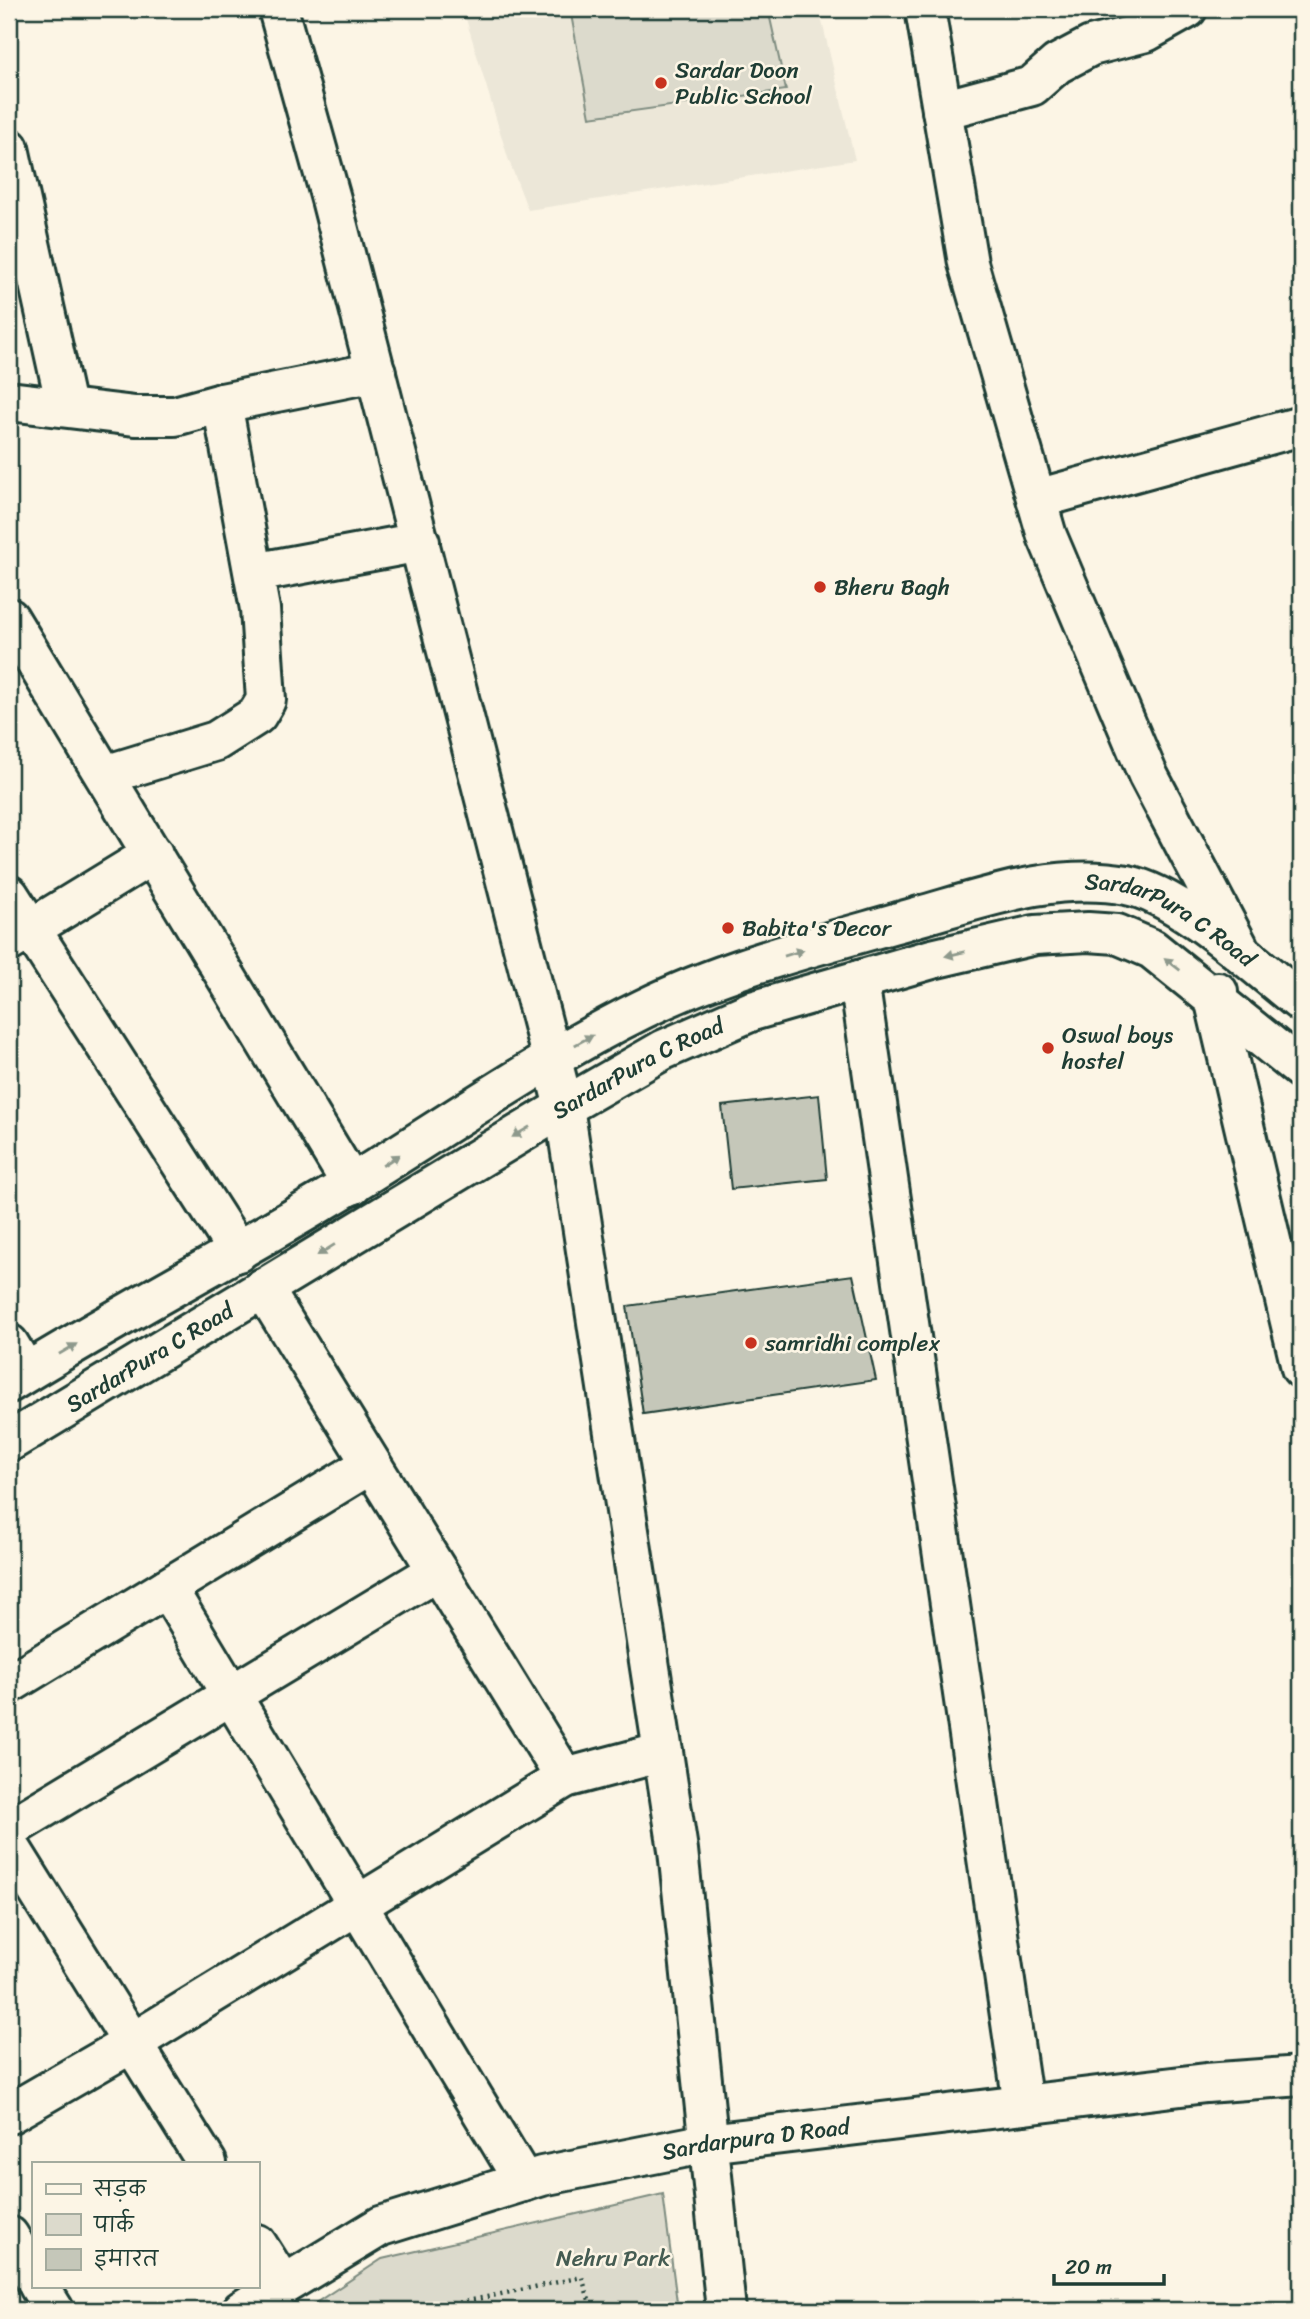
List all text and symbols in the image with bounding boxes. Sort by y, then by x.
place label: Sardar Doon Public School [675,50,812,117]
marker: Sardar Doon Public School [653,75,669,91]
place label: Bheru Bagh [834,567,950,608]
marker: Bheru Bagh [812,579,828,595]
street label: SardarPura C Road [1084,861,1267,979]
place label: Babita's Decor [742,908,892,949]
marker: Babita's Decor [720,920,736,936]
one-way arrow [783,947,804,957]
one-way arrow [944,949,966,960]
one-way arrow [1163,957,1181,972]
street label: SardarPura C Road [544,1004,732,1130]
place label: Oswal boys hostel [1061,1015,1174,1082]
one-way arrow [574,1034,594,1046]
marker: Oswal boys hostel [1040,1040,1056,1056]
one-way arrow [512,1126,531,1139]
one-way arrow [381,1153,401,1166]
one-way arrow [317,1243,336,1256]
street label: SardarPura C Road [57,1290,243,1424]
place label: samridhi complex [764,1323,940,1364]
marker: samridhi complex [743,1335,759,1351]
one-way arrow [58,1343,77,1355]
street label: Sardarpura D Road [658,2105,854,2172]
legend [32,2162,259,2288]
text: सड़क [93,2170,147,2208]
text: पार्क [93,2206,135,2244]
park label: Nehru Park [556,2238,671,2279]
text: इमारत [94,2240,160,2278]
scale bar [1054,2242,1165,2286]
text: 20 m [1065,2248,1112,2286]

